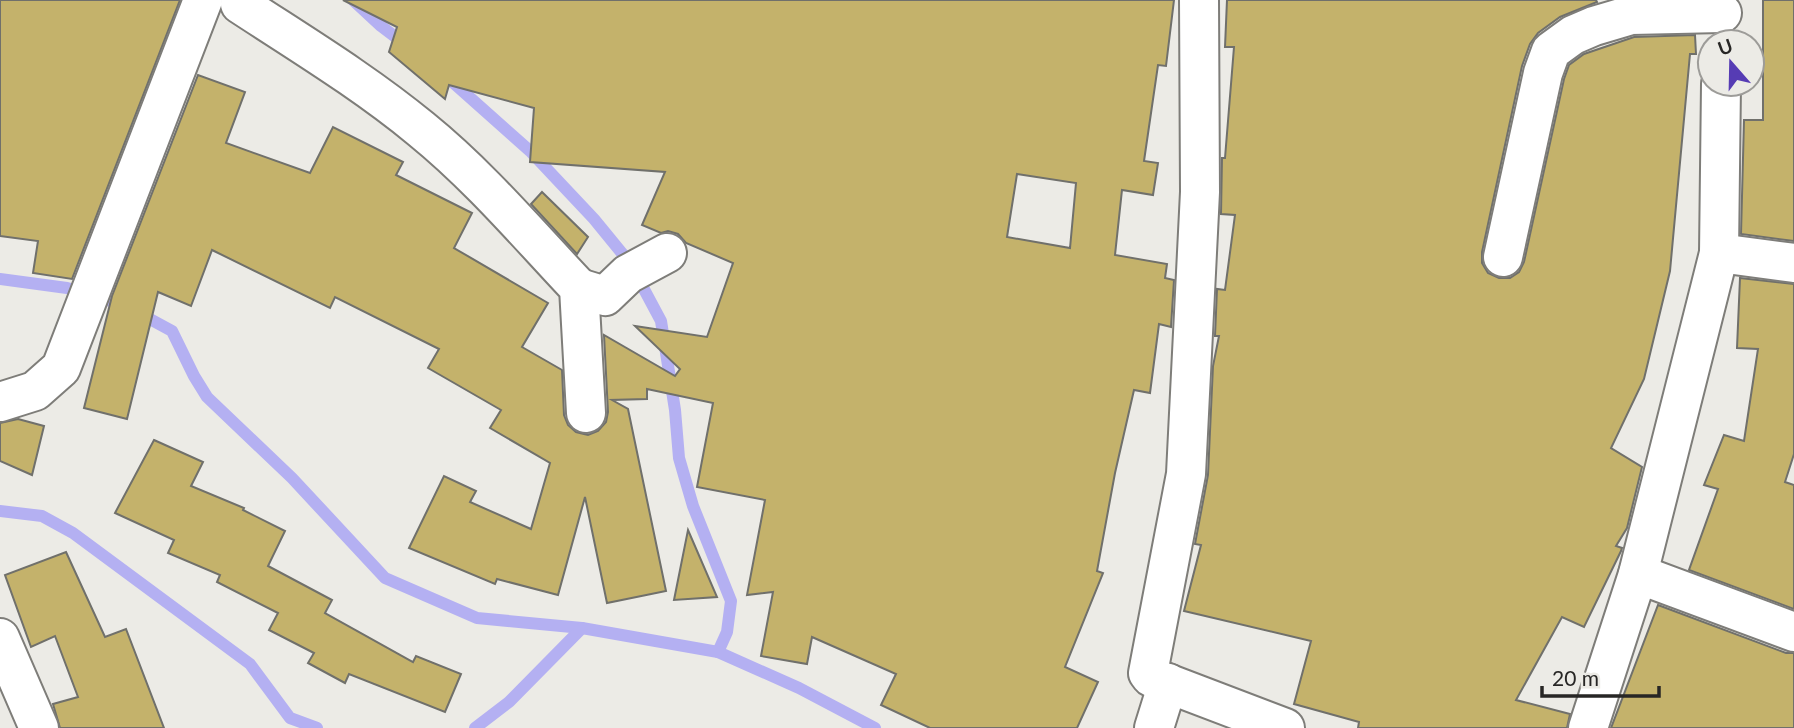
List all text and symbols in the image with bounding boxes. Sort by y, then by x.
north arrow [1696,28,1766,98]
text: U [1714,33,1736,60]
scale bar [1542,654,1659,698]
text: 20 m [1552,665,1599,690]

